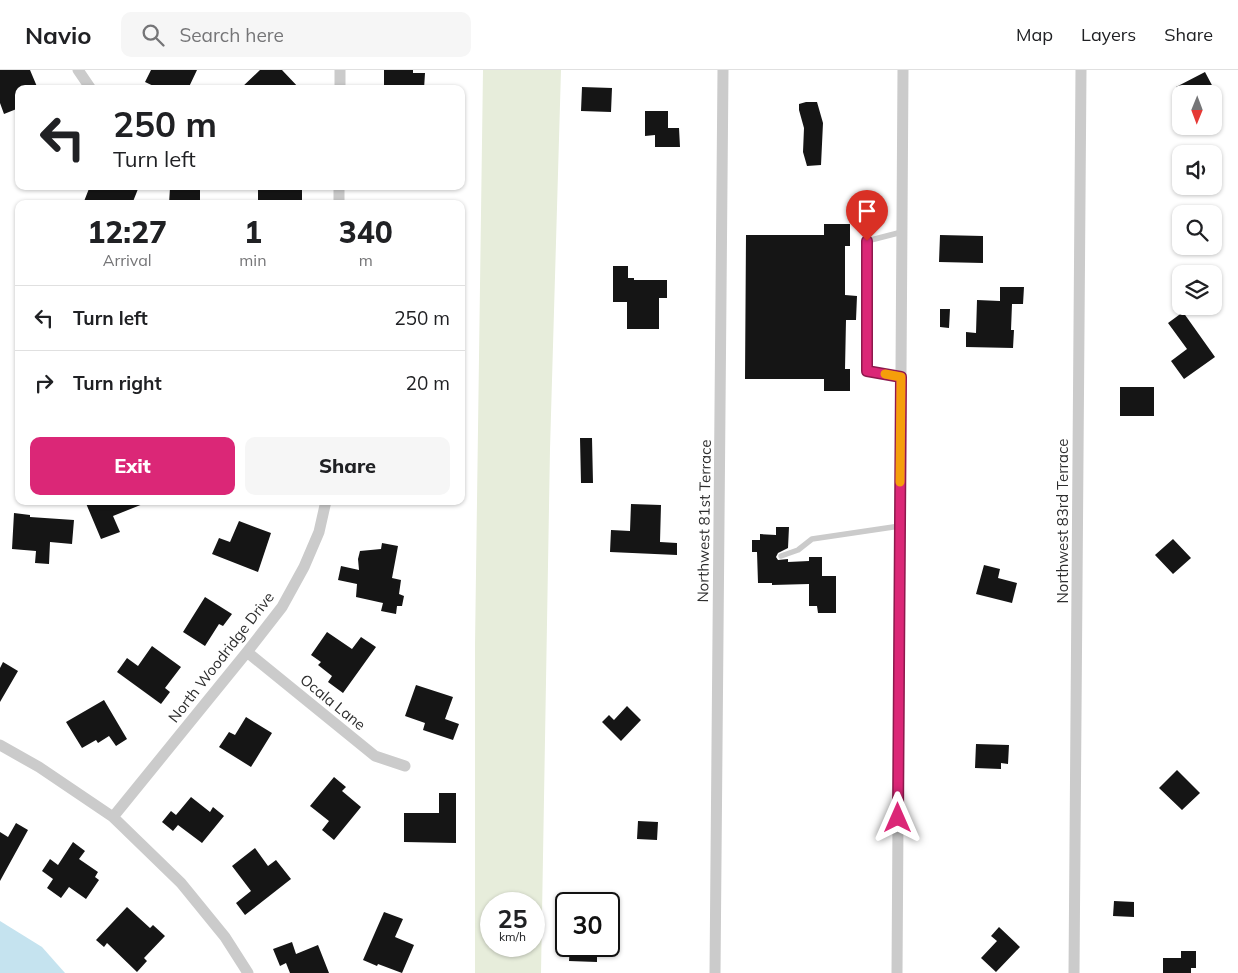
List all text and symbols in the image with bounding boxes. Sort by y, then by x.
search box [121,12,471,57]
text: Navio [25,20,91,50]
icon: search [139,21,167,49]
text: Search here [179,23,284,47]
text: Map [1016,23,1053,46]
text: Layers [1081,23,1136,46]
text: Share [1164,23,1213,46]
north arrow [1172,85,1222,135]
map controls [1172,85,1222,315]
text: 250 m [113,102,217,146]
icon: left [30,105,95,170]
text: Turn left [113,145,196,173]
button: sound [1172,145,1222,195]
pin [846,190,888,241]
icon: arrive [853,197,881,225]
button: search [1172,205,1222,255]
text: 12:27 [87,213,167,251]
text: 1 [244,213,262,251]
text: 340 [339,213,393,251]
text: Arrival [103,250,152,270]
text: min [239,250,267,270]
text: m [359,250,373,270]
button: layers [1172,265,1222,315]
icon: left [30,304,58,332]
text: Turn left [73,306,148,330]
text: 250 m [394,306,450,330]
icon: right [30,369,58,397]
text: Turn right [73,371,162,395]
text: 20 m [406,371,450,395]
button: Exit [30,437,235,495]
button: Share [245,437,450,495]
street label: Northwest 81st Terrace [693,439,715,603]
street label: Northwest 83rd Terrace [1053,439,1072,603]
street label: North Woodridge Drive [164,588,278,726]
street label: Ocala Lane [296,670,370,734]
position arrow [871,791,923,843]
speed limit sign: 30 [555,892,620,957]
text: 25 [497,903,528,934]
text: km/h [499,929,526,944]

